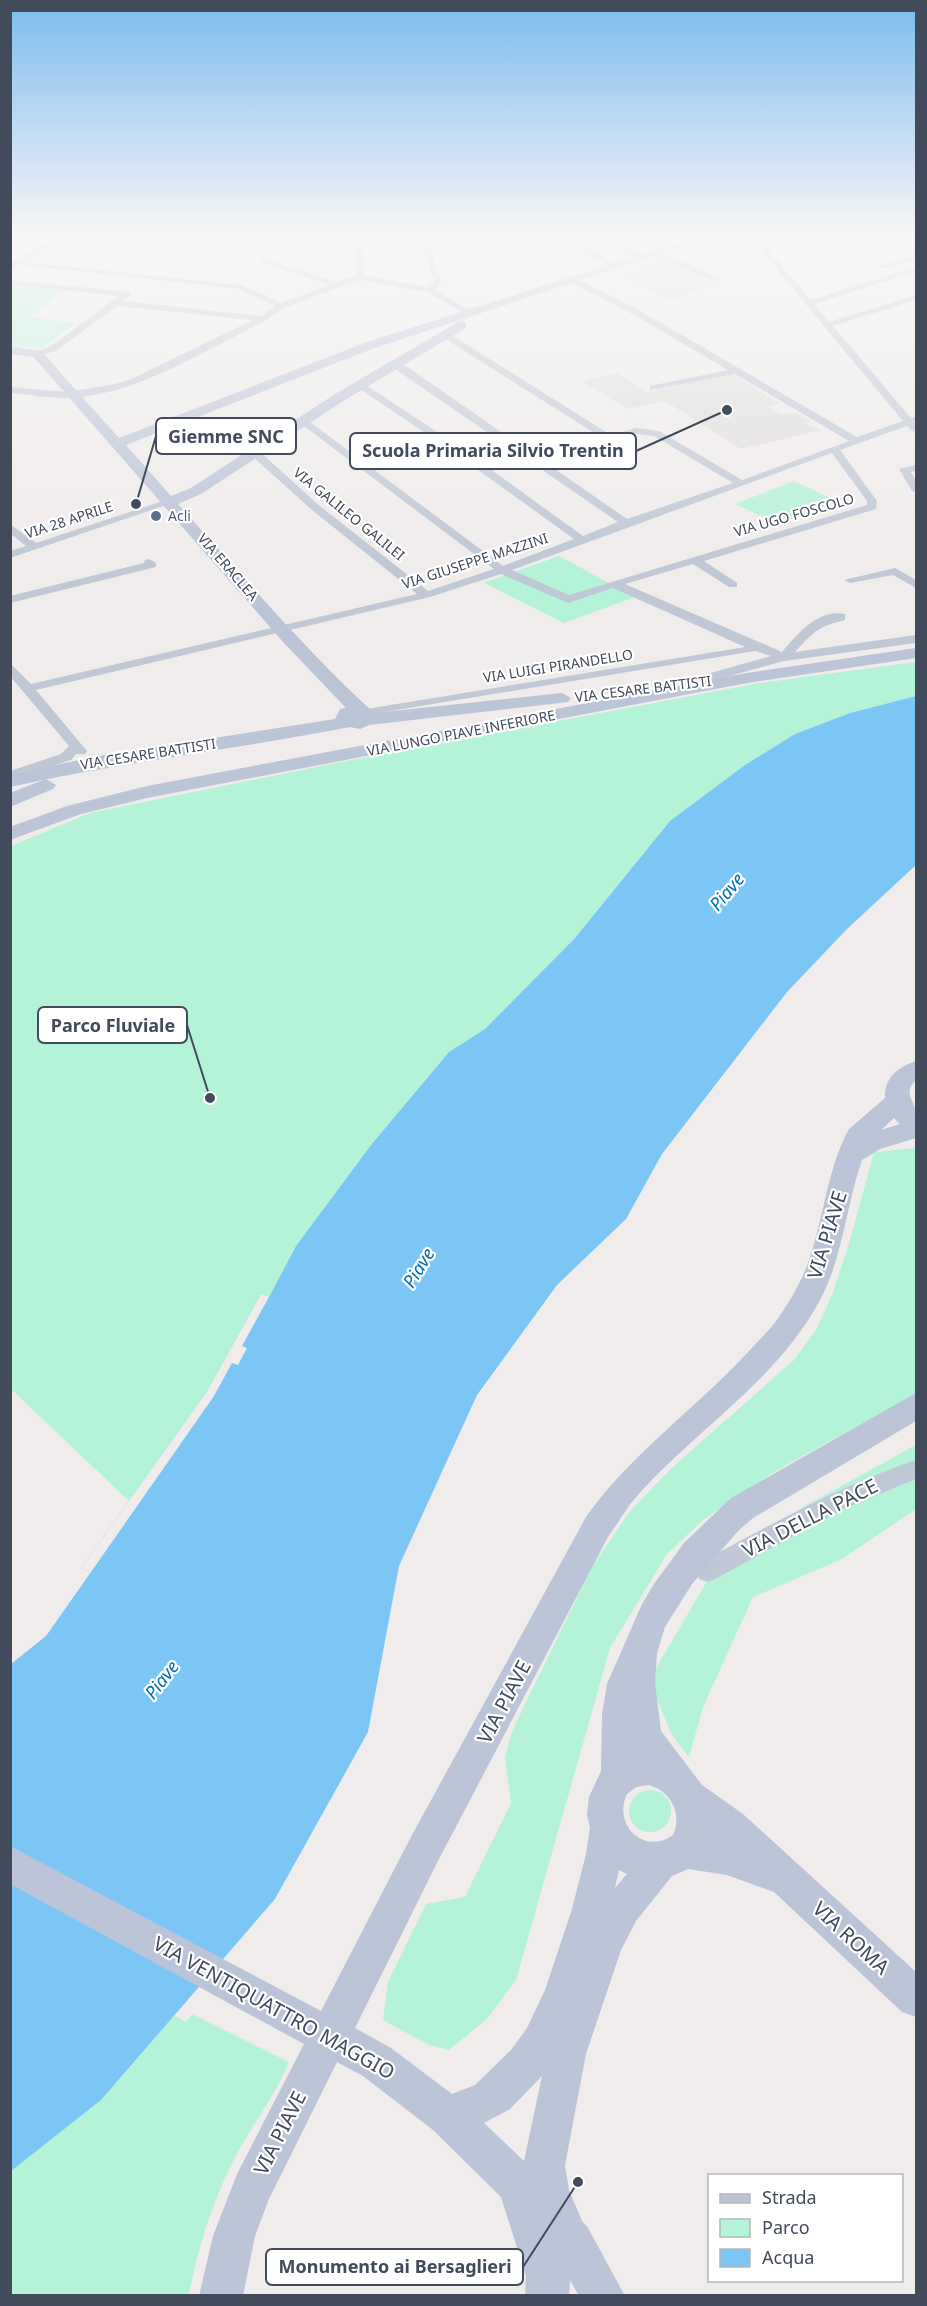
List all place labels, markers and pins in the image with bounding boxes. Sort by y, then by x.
callout: Giemme SNC [156,418,296,454]
callout: Scuola Primaria Silvio Trentin [350,433,636,469]
place label: Acli [168,506,191,525]
marker: Acli [149,509,163,523]
callout: Parco Fluviale [38,1007,187,1043]
callout: Monumento ai Bersaglieri [266,2249,523,2285]

